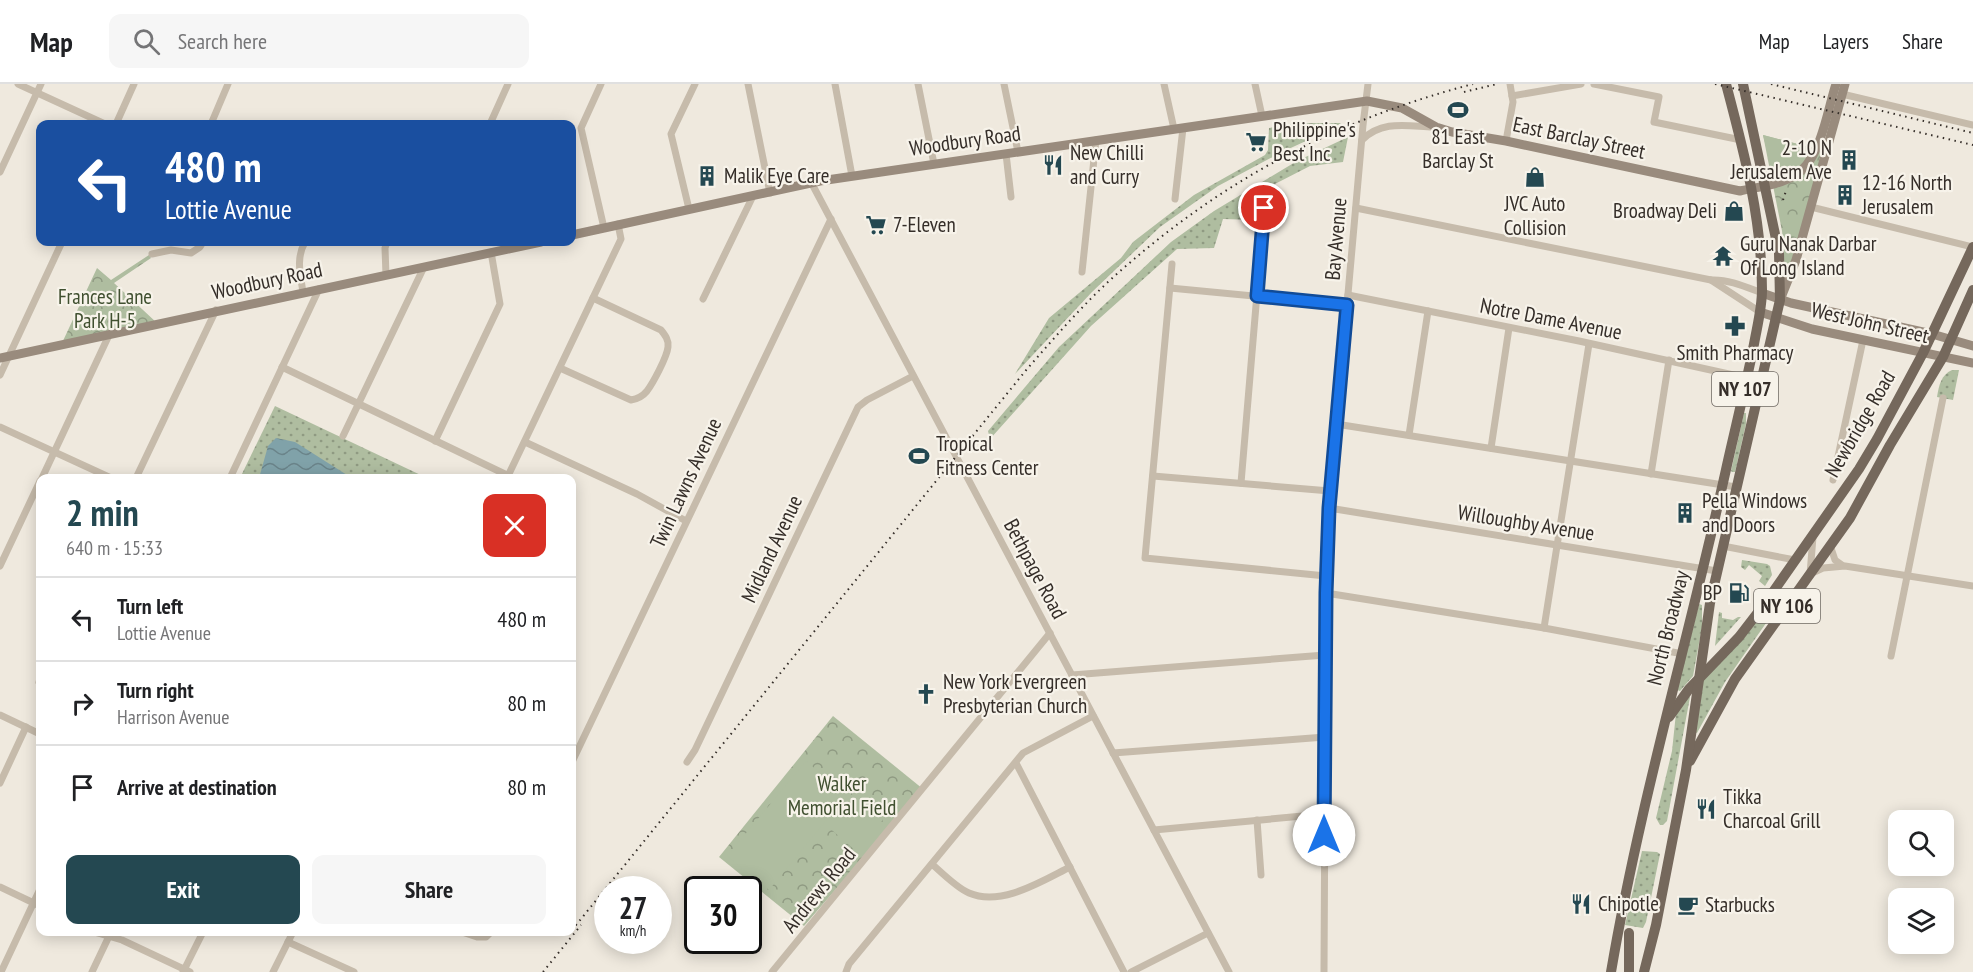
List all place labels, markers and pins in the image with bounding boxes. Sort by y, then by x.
sports icon: 81 East Barclay St [1446,98,1470,122]
place label: Philippine's Best Inc [1273,116,1356,167]
place label: 81 East Barclay St [1422,123,1494,174]
supermarket icon: Philippine's Best Inc [1244,130,1268,154]
place label: 2-10 N Jerusalem Ave [1730,134,1832,185]
place label: New Chilli and Curry [1070,139,1144,190]
building icon: 2-10 N Jerusalem Ave [1837,148,1861,172]
restaurant icon: New Chilli and Curry [1041,153,1065,177]
place label: Malik Eye Care [724,162,830,189]
building icon: Malik Eye Care [695,164,719,188]
shop icon: JVC Auto Collision [1523,165,1547,189]
place label: 12-16 North Jerusalem [1861,169,1952,220]
pin [1238,182,1289,233]
building icon: 12-16 North Jerusalem [1833,183,1857,207]
place label: JVC Auto Collision [1504,190,1566,241]
place label: Broadway Deli [1613,197,1717,224]
shop icon: Broadway Deli [1722,199,1746,223]
place label: 7-Eleven [893,211,956,238]
supermarket icon: 7-Eleven [864,213,888,237]
place label: Guru Nanak Darbar Of Long Island [1740,230,1877,281]
temple icon: Guru Nanak Darbar Of Long Island [1711,244,1735,268]
pharmacy icon: Smith Pharmacy [1723,314,1747,338]
place label: Smith Pharmacy [1677,339,1793,366]
place label: Tropical Fitness Center [936,430,1039,481]
sports icon: Tropical Fitness Center [907,444,931,468]
place label: Pella Windows and Doors [1702,487,1807,538]
building icon: Pella Windows and Doors [1673,501,1697,525]
place label: BP [1703,579,1722,606]
fuel station icon: BP [1727,581,1751,605]
place label: New York Evergreen Presbyterian Church [943,668,1087,719]
church icon: New York Evergreen Presbyterian Church [914,682,938,706]
place label: Tikka Charcoal Grill [1723,783,1820,834]
restaurant icon: Tikka Charcoal Grill [1694,797,1718,821]
place label: Chipotle [1598,890,1659,917]
place label: Starbucks [1705,891,1775,918]
restaurant icon: Chipotle [1569,892,1593,916]
cafe icon: Starbucks [1676,893,1700,917]

